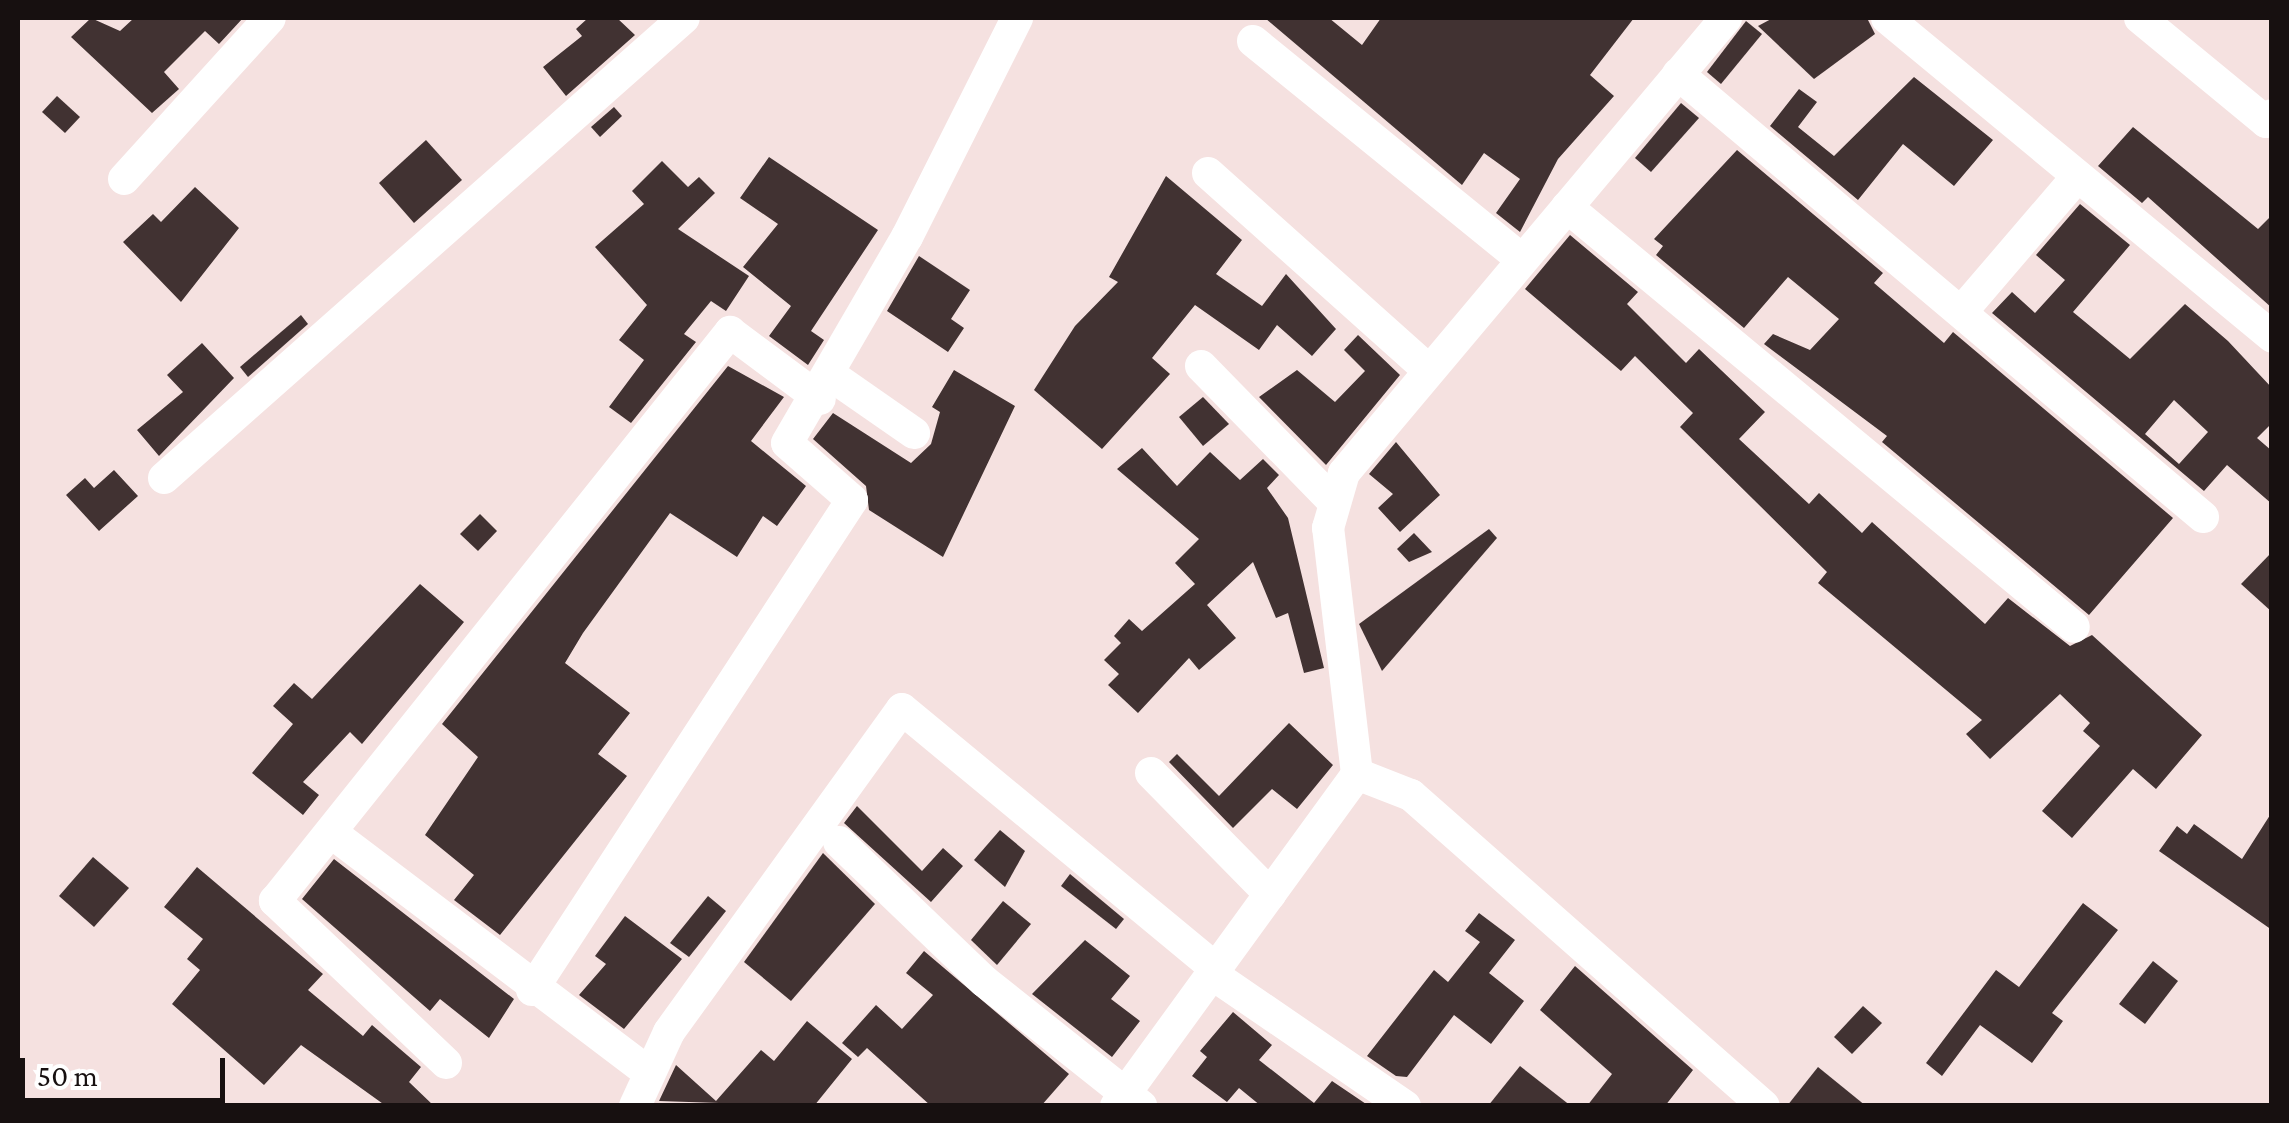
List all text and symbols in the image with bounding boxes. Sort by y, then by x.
scale bar [25,1038,230,1100]
text: 50 m [37,1059,98,1092]

